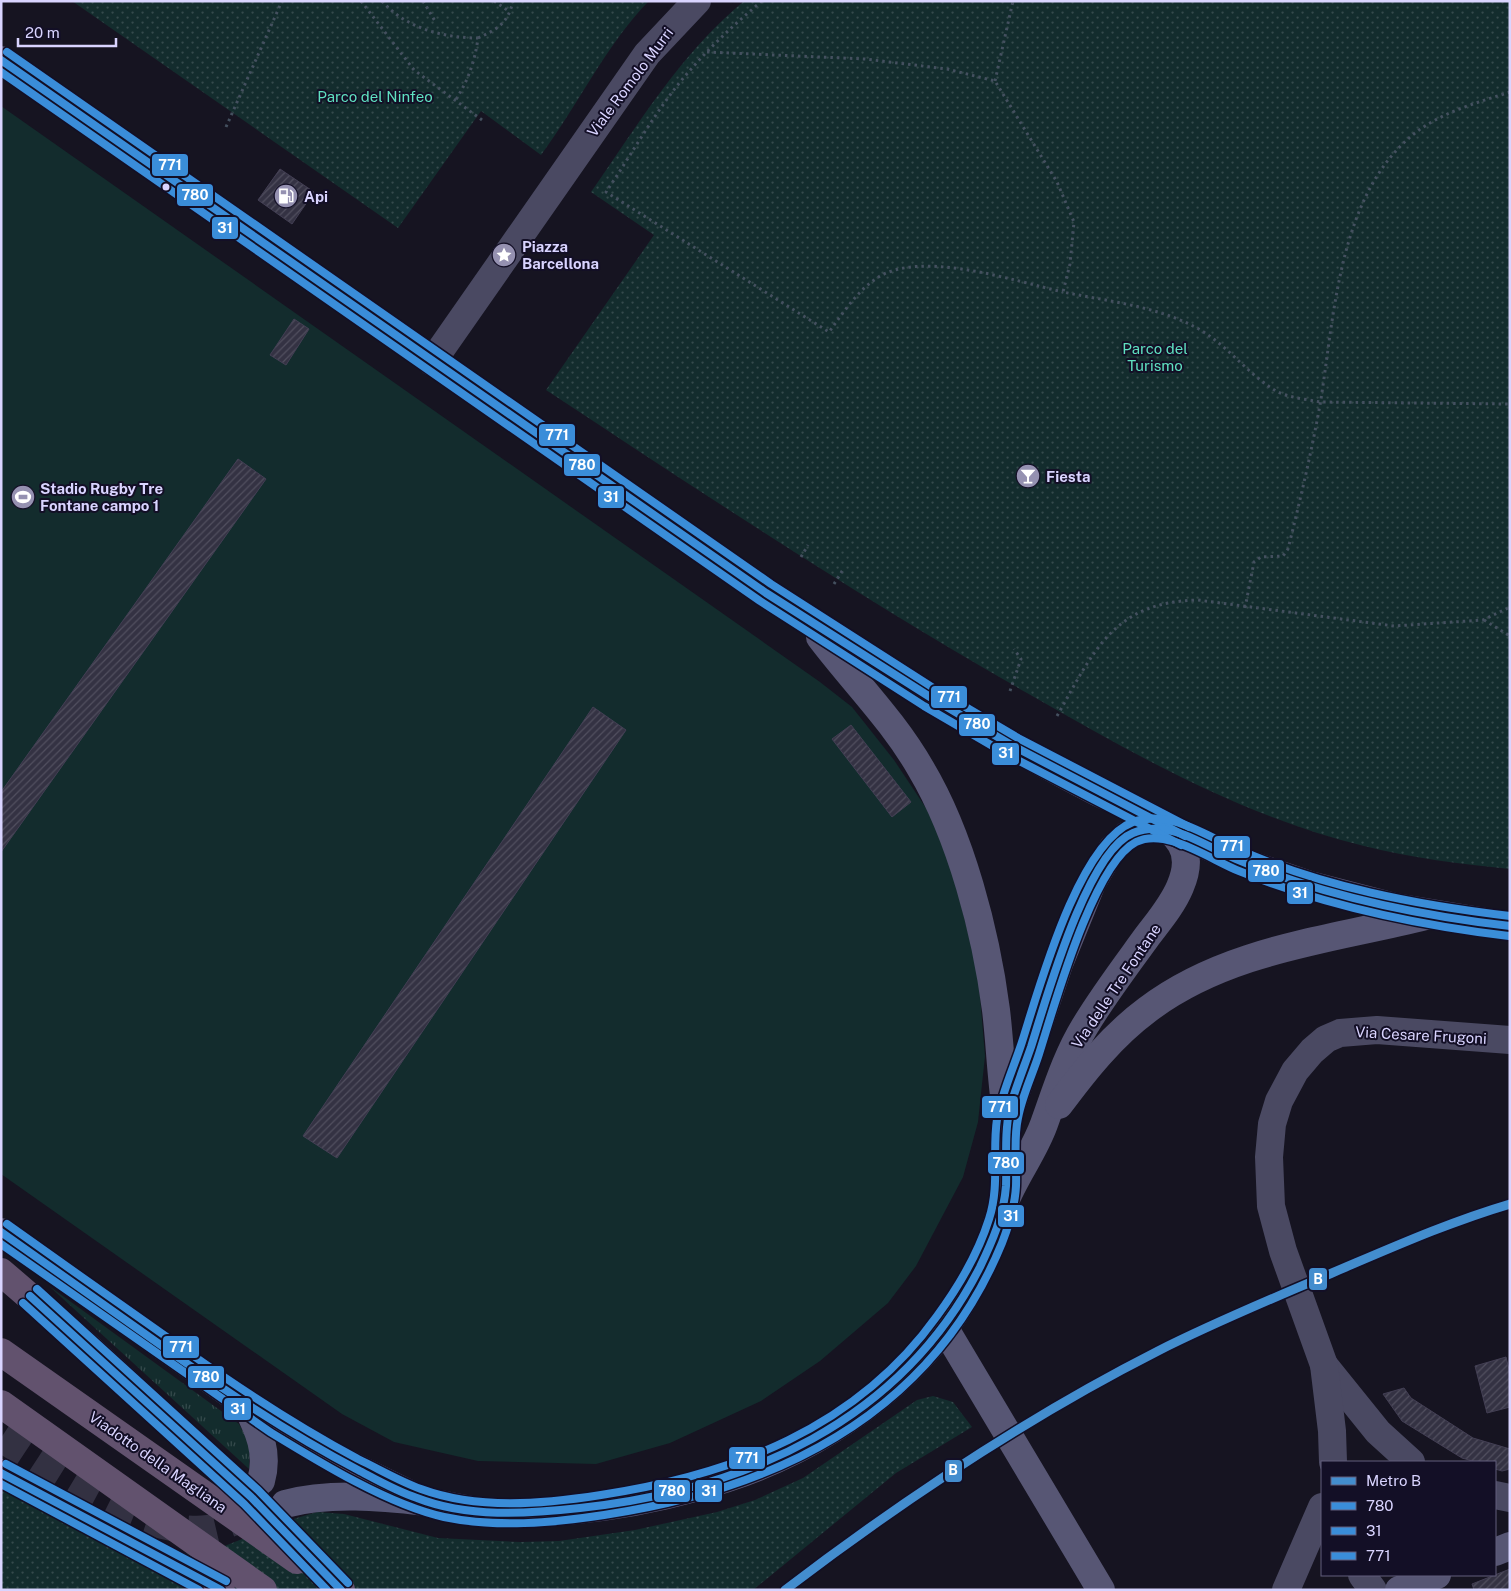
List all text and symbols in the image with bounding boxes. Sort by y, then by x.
scale bar [18,15,115,47]
text: 20 m [25,24,60,41]
street label: Viale Romolo Murri [584,24,676,140]
park label: Parco del Ninfeo [317,88,433,105]
line badge: 771 [151,153,189,177]
text: 771 [158,157,182,173]
unlabelled marker [161,182,171,192]
line badge: 780 [176,183,214,207]
fuel station icon: Api [273,183,299,209]
text: 780 [181,187,209,203]
place label: Api [304,188,328,205]
line badge: 31 [211,216,239,240]
text: 31 [217,220,233,236]
place label: Piazza Barcellona [522,238,599,272]
place icon: Piazza Barcellona [491,242,517,268]
park label: Parco del Turismo [1122,340,1188,374]
line badge: 771 [538,423,576,447]
text: 771 [545,427,569,443]
line badge: 780 [563,453,601,477]
text: 780 [568,457,596,473]
bar icon: Fiesta [1015,463,1041,489]
place label: Fiesta [1046,468,1090,485]
place label: Stadio Rugby Tre Fontane campo 1 [40,480,163,514]
sports icon: Stadio Rugby Tre Fontane campo 1 [10,484,36,510]
line badge: 31 [597,485,625,509]
text: 31 [603,489,619,505]
line badge: 771 [930,685,968,709]
text: 771 [937,689,961,705]
line badge: 780 [958,713,996,737]
text: 780 [963,716,991,732]
line badge: 31 [991,742,1020,766]
text: 31 [998,745,1014,761]
line badge: 771 [1213,835,1251,859]
text: 771 [1220,838,1244,854]
line badge: 780 [1247,859,1285,883]
text: 780 [1252,863,1280,879]
line badge: 31 [1286,881,1314,905]
text: 31 [1292,885,1308,901]
street label: Via delle Tre Fontane [1068,921,1164,1051]
street label: Via Cesare Frugoni [1355,1023,1487,1047]
line badge: 771 [981,1095,1019,1119]
text: 771 [988,1099,1012,1115]
line badge: 780 [987,1151,1025,1175]
text: 780 [992,1155,1020,1171]
line badge: 31 [997,1204,1025,1228]
text: 31 [1003,1208,1019,1224]
line badge: B [1308,1267,1328,1291]
text: B [1313,1271,1323,1287]
line badge: 771 [162,1335,200,1359]
text: 771 [169,1339,193,1355]
line badge: 780 [187,1365,225,1389]
text: 780 [192,1369,220,1385]
line badge: 31 [223,1397,252,1421]
text: 31 [230,1401,246,1417]
street label: Viadotto della Magliana [86,1408,230,1516]
line badge: 771 [728,1446,766,1470]
text: 771 [735,1450,759,1466]
line badge: B [944,1459,963,1483]
legend [1321,1461,1496,1576]
text: B [948,1462,958,1478]
text: Metro B [1366,1472,1421,1489]
line badge: 780 [653,1479,691,1503]
line badge: 31 [694,1479,723,1503]
text: 780 [658,1483,686,1499]
text: 31 [701,1483,717,1499]
text: 780 [1366,1497,1394,1514]
text: 31 [1366,1522,1382,1539]
text: 771 [1366,1547,1391,1564]

